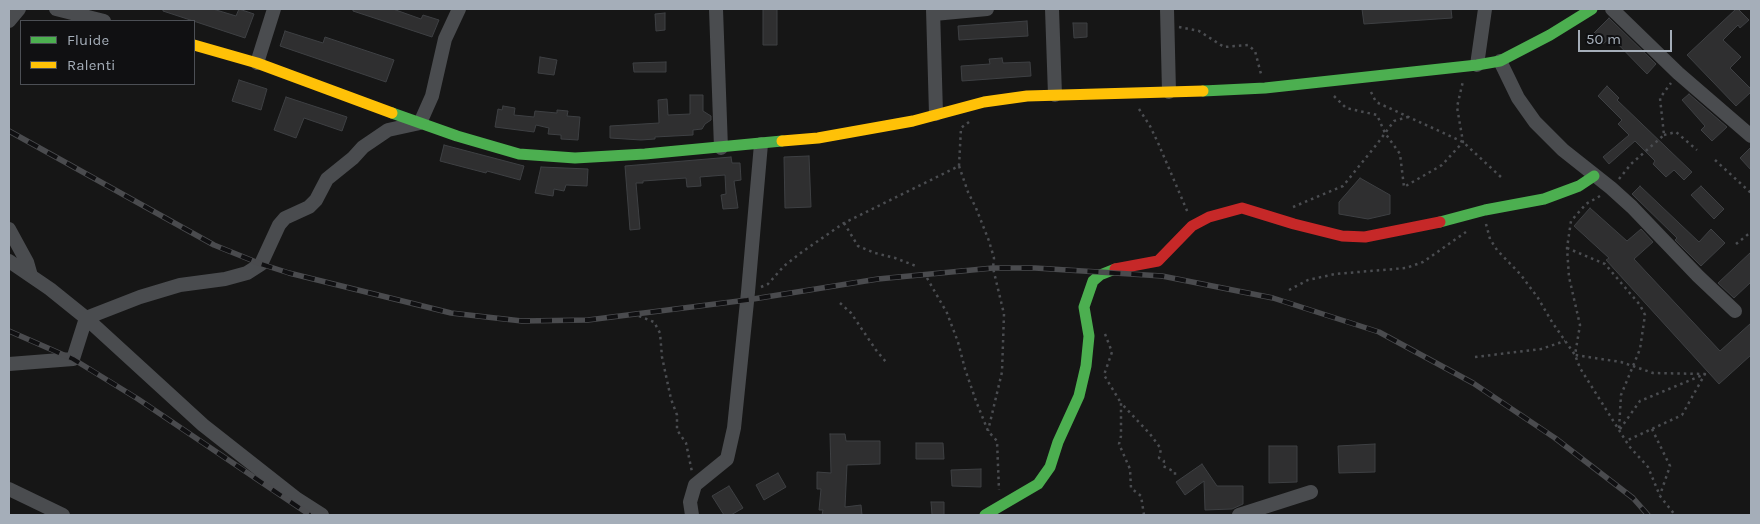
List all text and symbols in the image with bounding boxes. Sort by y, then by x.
legend [20,20,195,85]
scale bar [1580,20,1674,52]
text: 50 m [1586,30,1621,48]
text: Fluide [67,31,109,49]
text: Ralenti [67,56,116,74]

